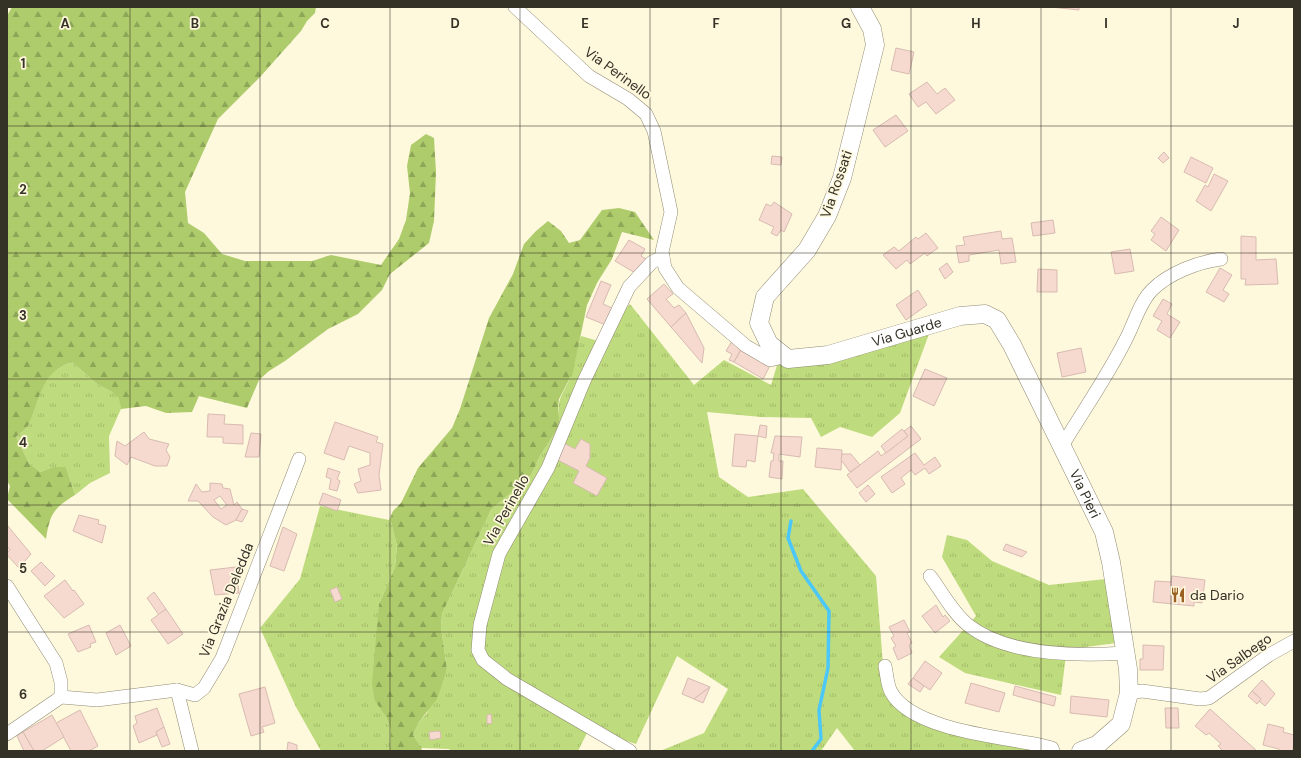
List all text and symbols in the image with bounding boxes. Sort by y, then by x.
text: A [60,15,70,32]
text: B [191,15,199,32]
text: C [320,15,330,32]
text: D [450,15,460,32]
text: E [581,15,589,32]
text: F [712,15,720,32]
text: G [841,15,851,32]
text: H [971,15,981,32]
text: I [1104,15,1108,32]
text: J [1232,15,1240,32]
street label: Via Perinello [581,43,655,103]
text: 1 [21,55,25,72]
street label: Via Rossati [816,148,856,220]
text: 2 [19,181,27,198]
text: 3 [19,307,27,324]
street label: Via Guarde [869,313,944,351]
text: 4 [19,434,27,451]
street label: Via Pieri [1066,466,1105,521]
street label: Via Perinello [479,471,533,549]
street label: Via Grazia Deledda [195,540,257,660]
text: 5 [19,560,27,577]
restaurant icon: da Dario [1169,586,1187,604]
place label: da Dario [1190,586,1244,604]
street label: Via Salbego [1203,629,1275,687]
text: 6 [19,686,27,703]

